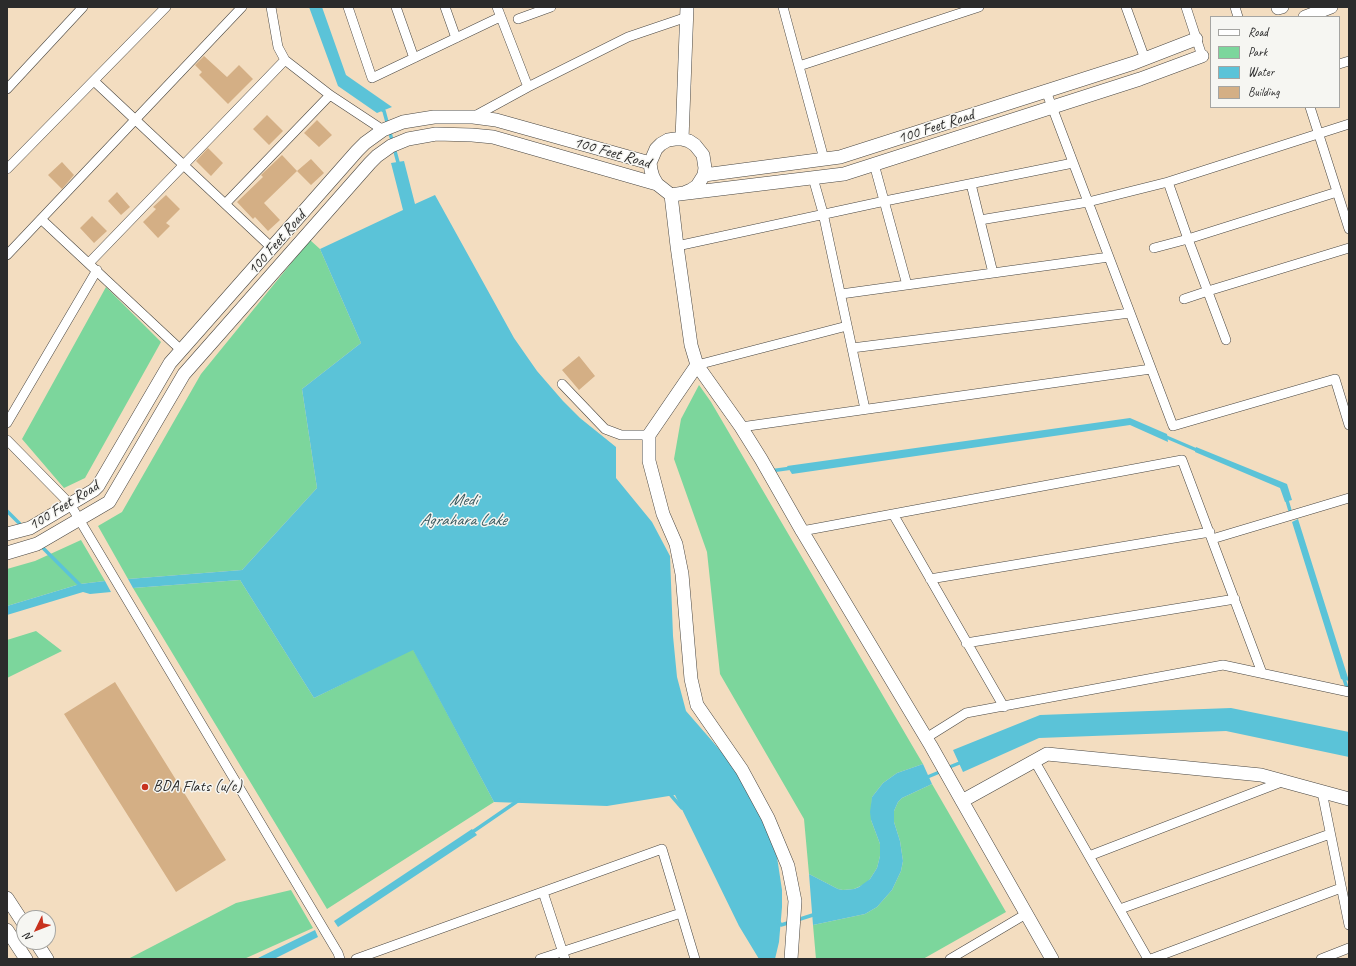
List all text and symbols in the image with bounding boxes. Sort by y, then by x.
legend [1210,16,1340,108]
text: Road [1248,24,1268,40]
text: Park [1248,44,1267,60]
text: Water [1248,64,1274,80]
text: Building [1248,84,1280,100]
street label: 100 Feet Road [896,106,976,148]
street label: 100 Feet Road [571,133,653,173]
street label: 100 Feet Road [244,207,310,279]
street label: 100 Feet Road [25,477,103,535]
water label: Medi Agrahara Lake [420,491,506,531]
place label: BDA Flats (u/c) [153,777,242,797]
marker: BDA Flats (u/c) [140,782,150,792]
north arrow [16,910,56,950]
text: N [21,930,35,945]

